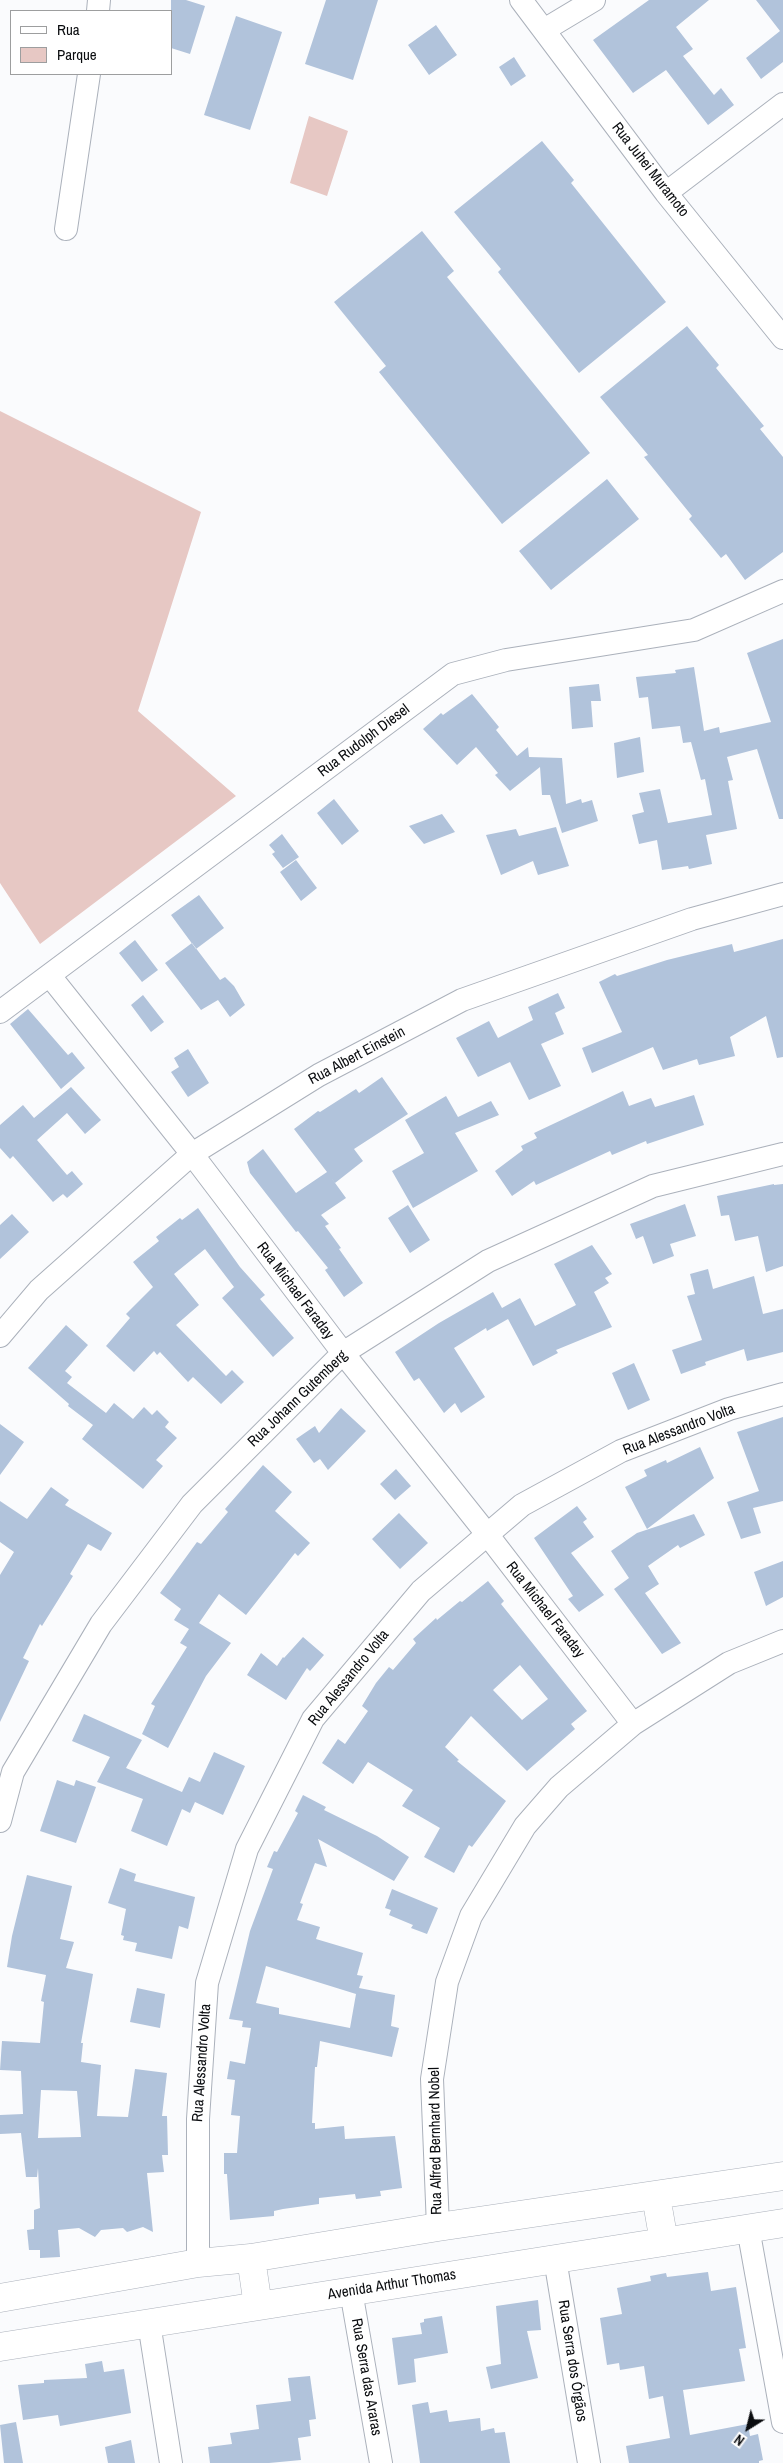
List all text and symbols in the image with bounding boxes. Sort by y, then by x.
legend [10,10,172,75]
text: Rua [57,19,80,40]
text: Parque [57,44,97,65]
street label: Rua Juhei Muramoto [608,119,692,221]
street label: Rua Rudolph Diesel [315,701,413,781]
street label: Rua Albert Einstein [306,1023,408,1089]
street label: Rua Michael Faraday [253,1239,337,1343]
street label: Rua Johann Gutemberg [245,1347,351,1451]
street label: Rua Alessandro Volta [621,1400,737,1460]
street label: Rua Michael Faraday [502,1558,588,1662]
street label: Rua Alessandro Volta [305,1626,393,1730]
street label: Rua Alessandro Volta [189,2003,215,2123]
street label: Rua Alfred Bernhard Nobel [426,2067,446,2215]
street label: Avenida Arthur Thomas [327,2266,457,2304]
street label: Rua Serra dos Órgãos [553,2299,591,2423]
street label: Rua Serra das Araras [347,2317,385,2437]
north arrow [723,2403,773,2453]
text: N [731,2430,748,2450]

